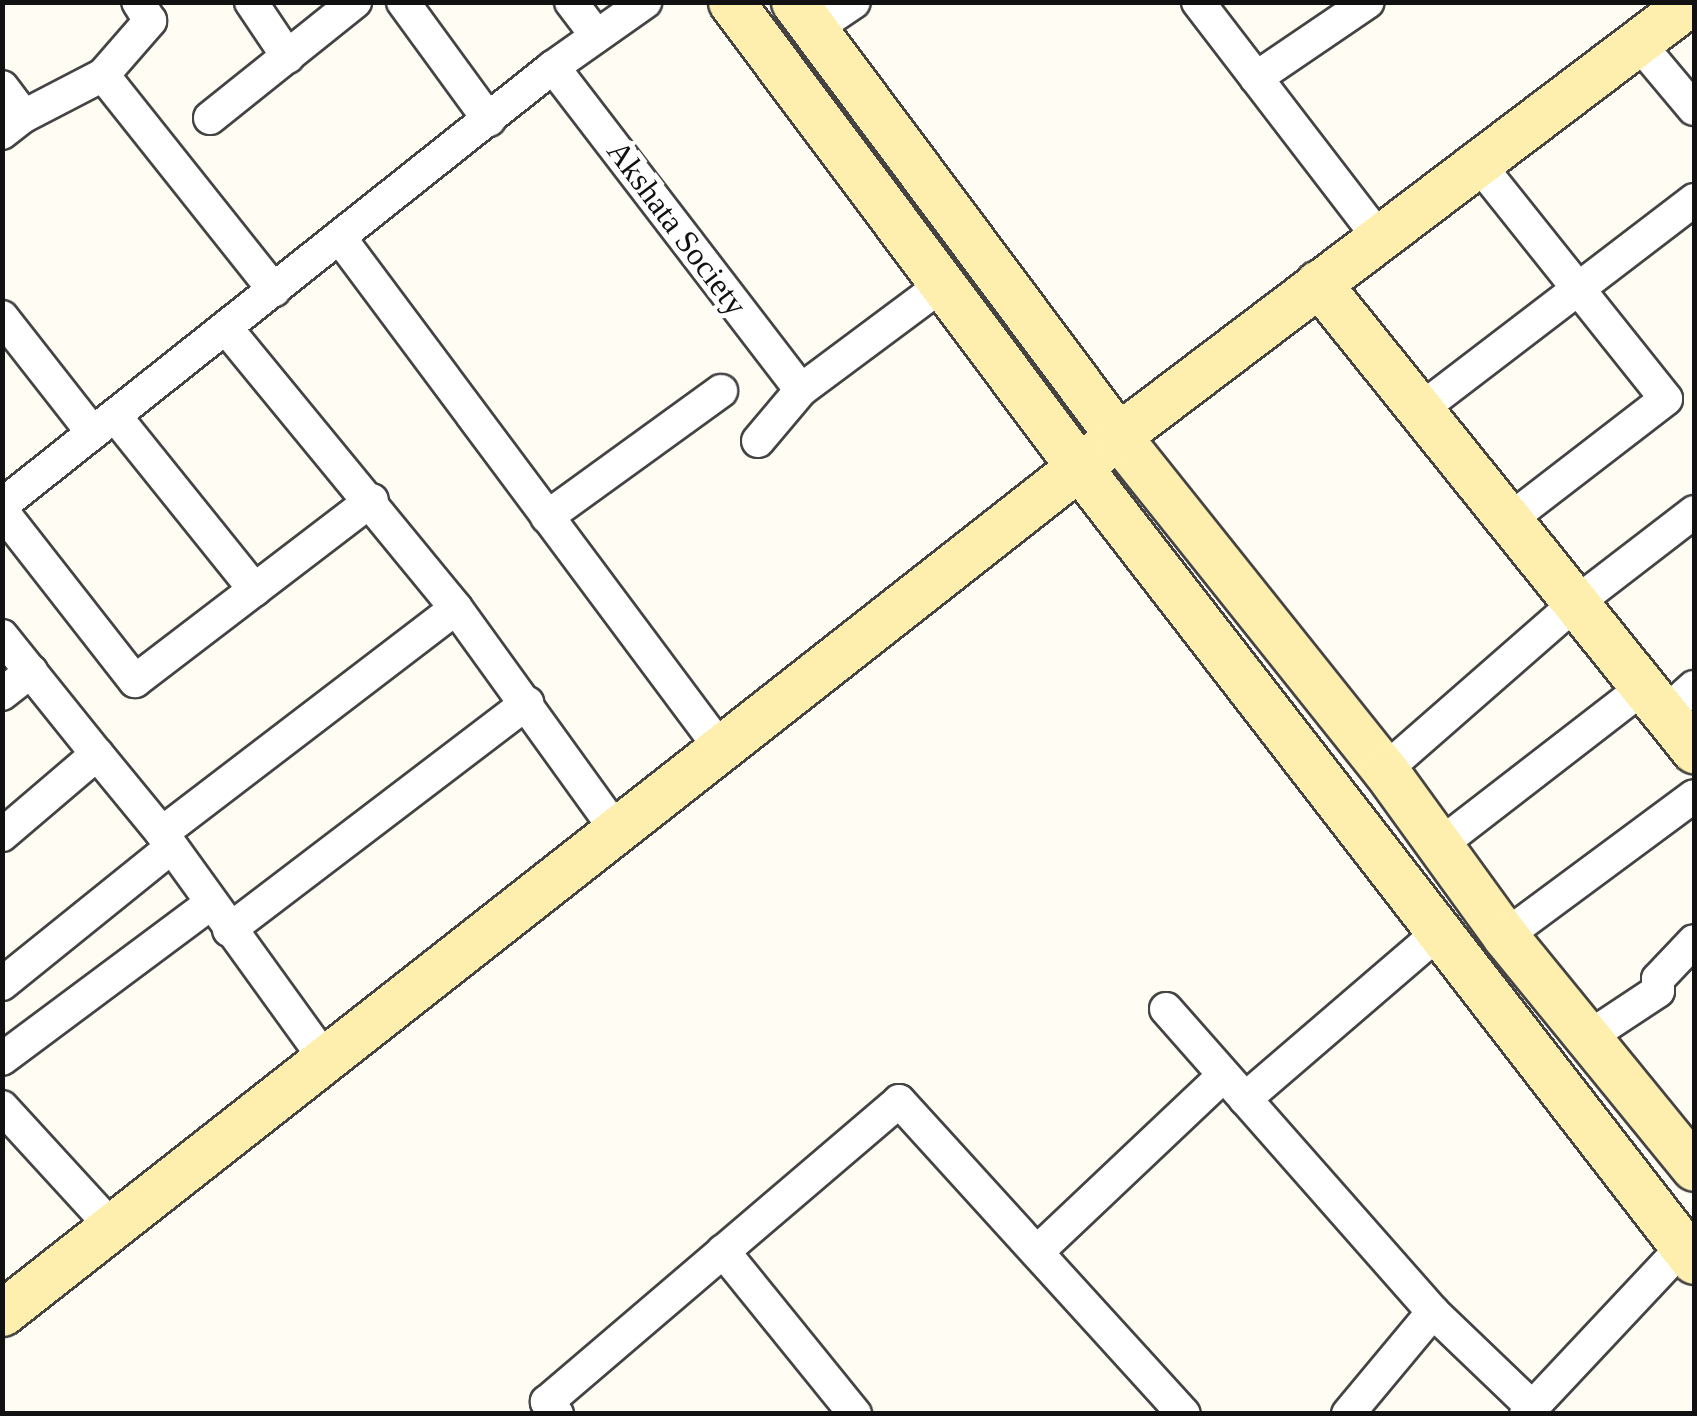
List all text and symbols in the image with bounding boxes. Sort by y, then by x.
street label: Akshata Society [599,133,755,323]

